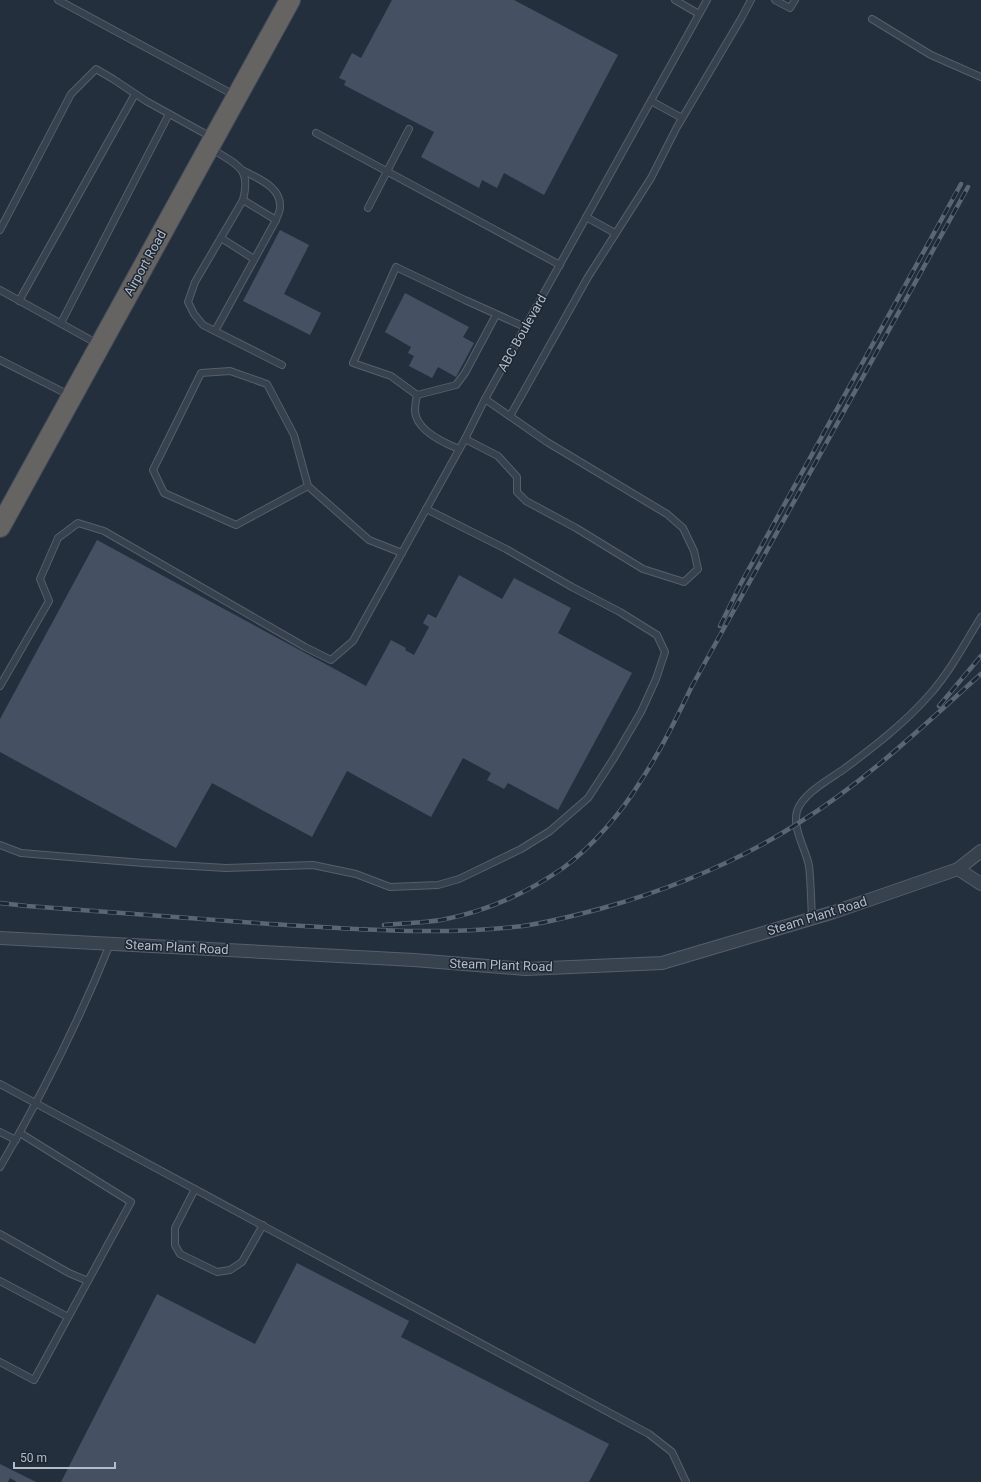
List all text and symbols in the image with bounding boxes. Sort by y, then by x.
street label: Airport Road [121,228,169,298]
street label: ABC Boulevard [495,292,549,374]
street label: Steam Plant Road [765,894,869,938]
street label: Steam Plant Road [125,937,229,957]
street label: Steam Plant Road [449,956,553,974]
scale bar [14,1444,115,1470]
text: 50 m [20,1451,47,1465]

